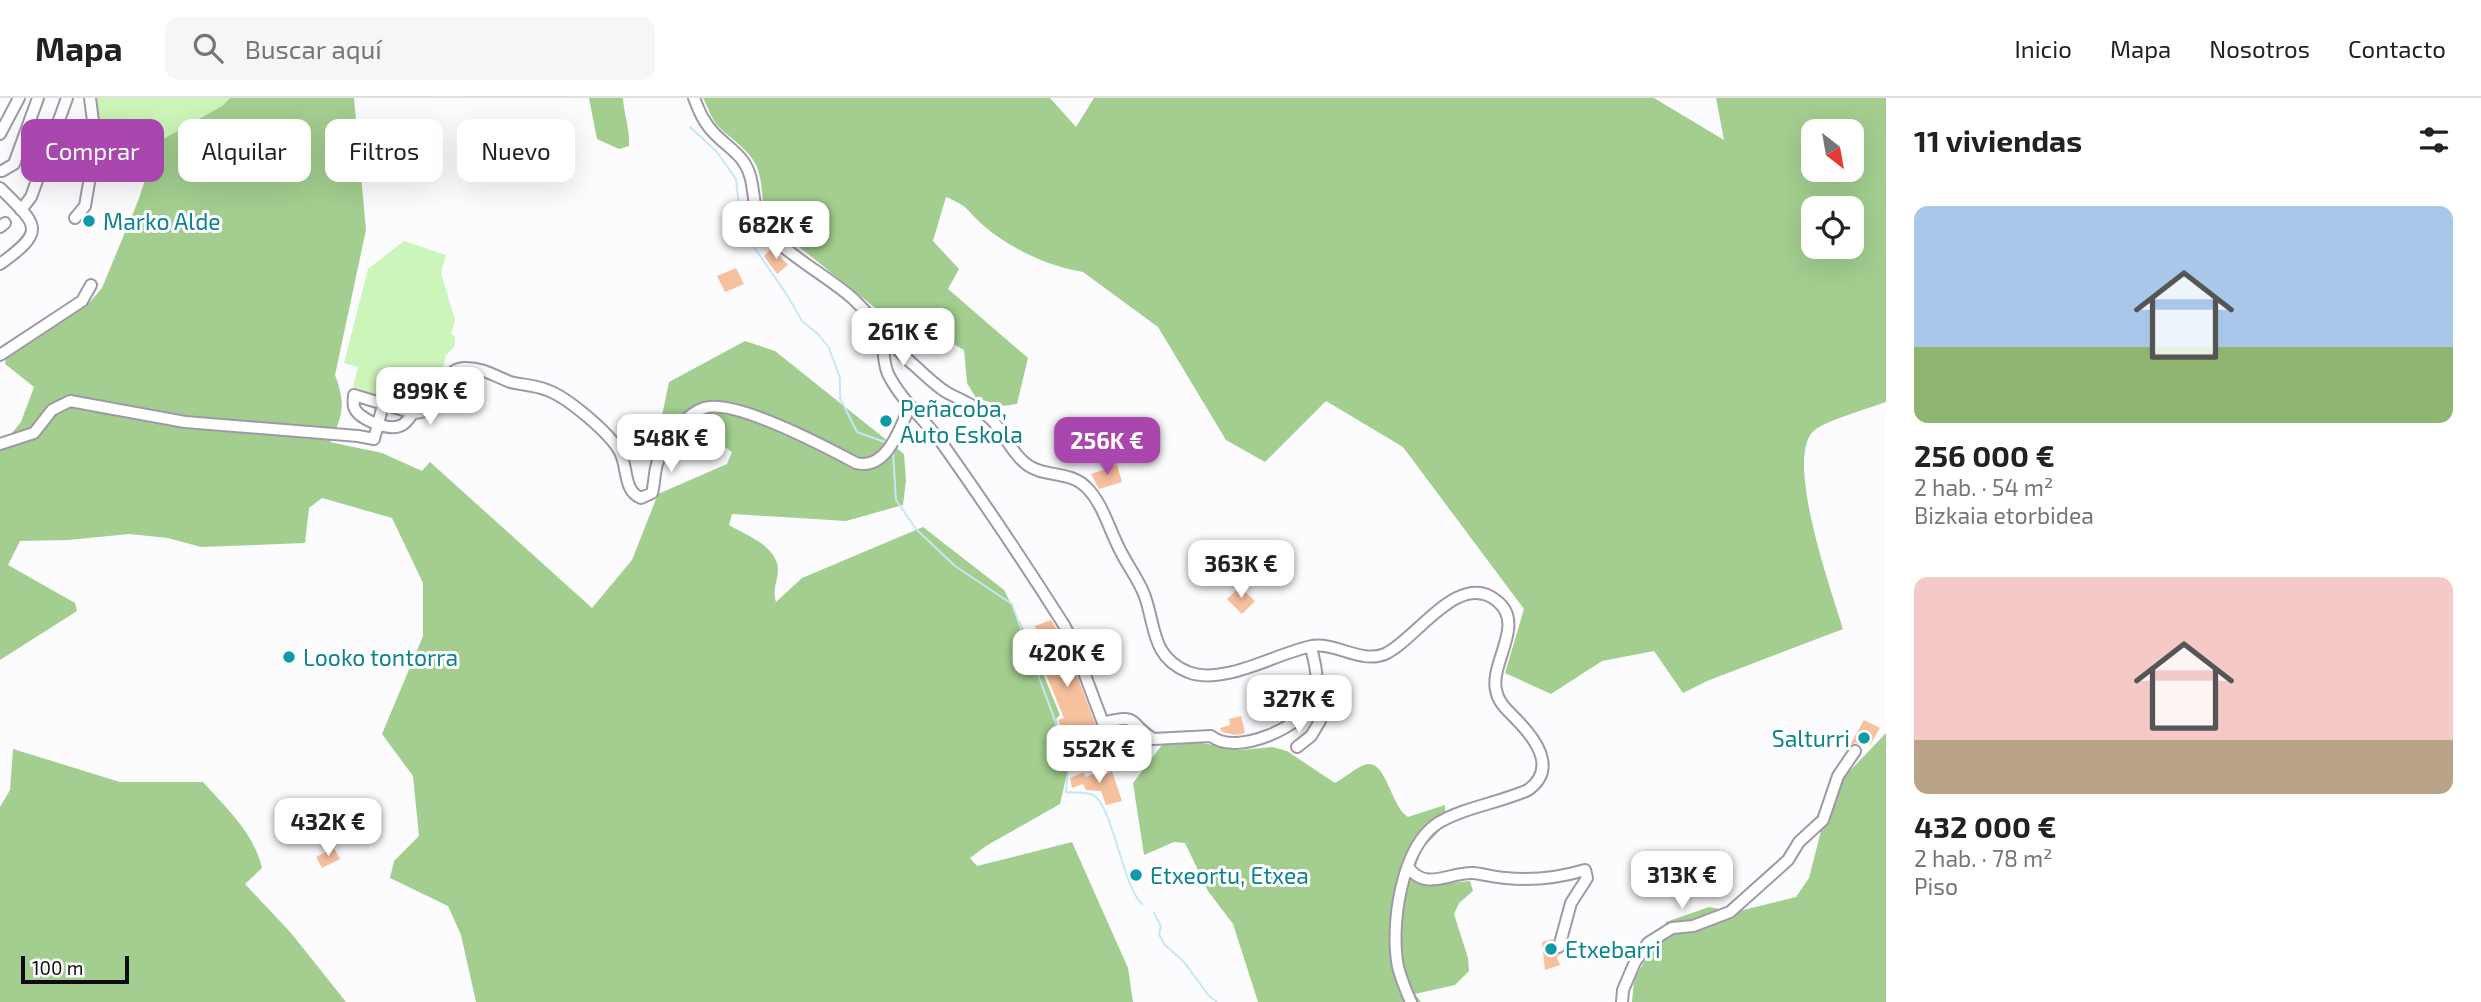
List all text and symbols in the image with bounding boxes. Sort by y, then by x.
search box [165,17,655,80]
text: Mapa [35,28,123,68]
icon: search [189,29,227,67]
text: Buscar aquí [245,33,382,64]
text: Inicio [2014,34,2072,63]
text: Mapa [2110,34,2171,63]
text: Nosotros [2209,34,2310,63]
text: Contacto [2348,34,2446,63]
chip: Comprar [21,119,164,182]
chip: Alquilar [178,119,311,182]
chip: Filtros [325,119,443,182]
chip: Nuevo [457,119,575,182]
north arrow [1801,119,1864,182]
map controls [1801,119,1864,259]
icon: filters [2415,121,2453,159]
text: 11 viviendas [1914,122,2082,158]
button: locate [1801,196,1864,259]
pin: 682K € [719,202,833,261]
place label: Marko Alde [103,207,221,235]
text: 682K € [738,210,814,238]
marker: Marko Alde [81,213,97,229]
icon: home [2121,252,2247,378]
pin: 261K € [846,308,960,368]
text: 261K € [868,317,938,345]
pin: 899K € [373,368,487,427]
text: 899K € [392,376,468,404]
place label: Peñacoba, Auto Eskola [900,394,1023,448]
marker: Peñacoba, Auto Eskola [878,413,894,429]
pin: 548K € [614,414,728,474]
pin: 256K € [1050,418,1164,477]
text: 548K € [633,423,709,451]
text: 256K € [1070,426,1144,454]
text: 256 000 € [1914,437,2055,473]
text: 2 hab. · 54 m² [1914,473,2053,501]
text: Bizkaia etorbidea [1914,501,2094,529]
pin: 363K € [1184,540,1298,600]
text: 363K € [1204,549,1278,577]
icon: home [2121,623,2247,749]
pin: 420K € [1010,630,1124,689]
text: 420K € [1029,638,1105,666]
place label: Looko tontorra [303,643,458,671]
marker: Looko tontorra [281,649,297,665]
pin: 327K € [1242,676,1356,735]
text: 327K € [1263,684,1335,712]
place label: Salturri [1772,724,1850,752]
pin: 552K € [1042,726,1156,785]
marker: Salturri [1856,730,1872,746]
text: 552K € [1063,734,1135,762]
pin: 432K € [271,798,385,858]
text: 432K € [290,807,366,835]
text: 432 000 € [1914,808,2057,844]
text: 2 hab. · 78 m² [1914,844,2053,872]
pin: 313K € [1625,852,1739,911]
text: 313K € [1647,860,1717,888]
place label: Etxeortu, Etxea [1150,861,1309,889]
marker: Etxeortu, Etxea [1128,867,1144,883]
text: Piso [1914,872,1958,900]
place label: Etxebarri [1565,935,1661,963]
marker: Etxebarri [1543,941,1559,957]
scale bar [21,953,130,985]
text: 100 m [32,956,83,979]

